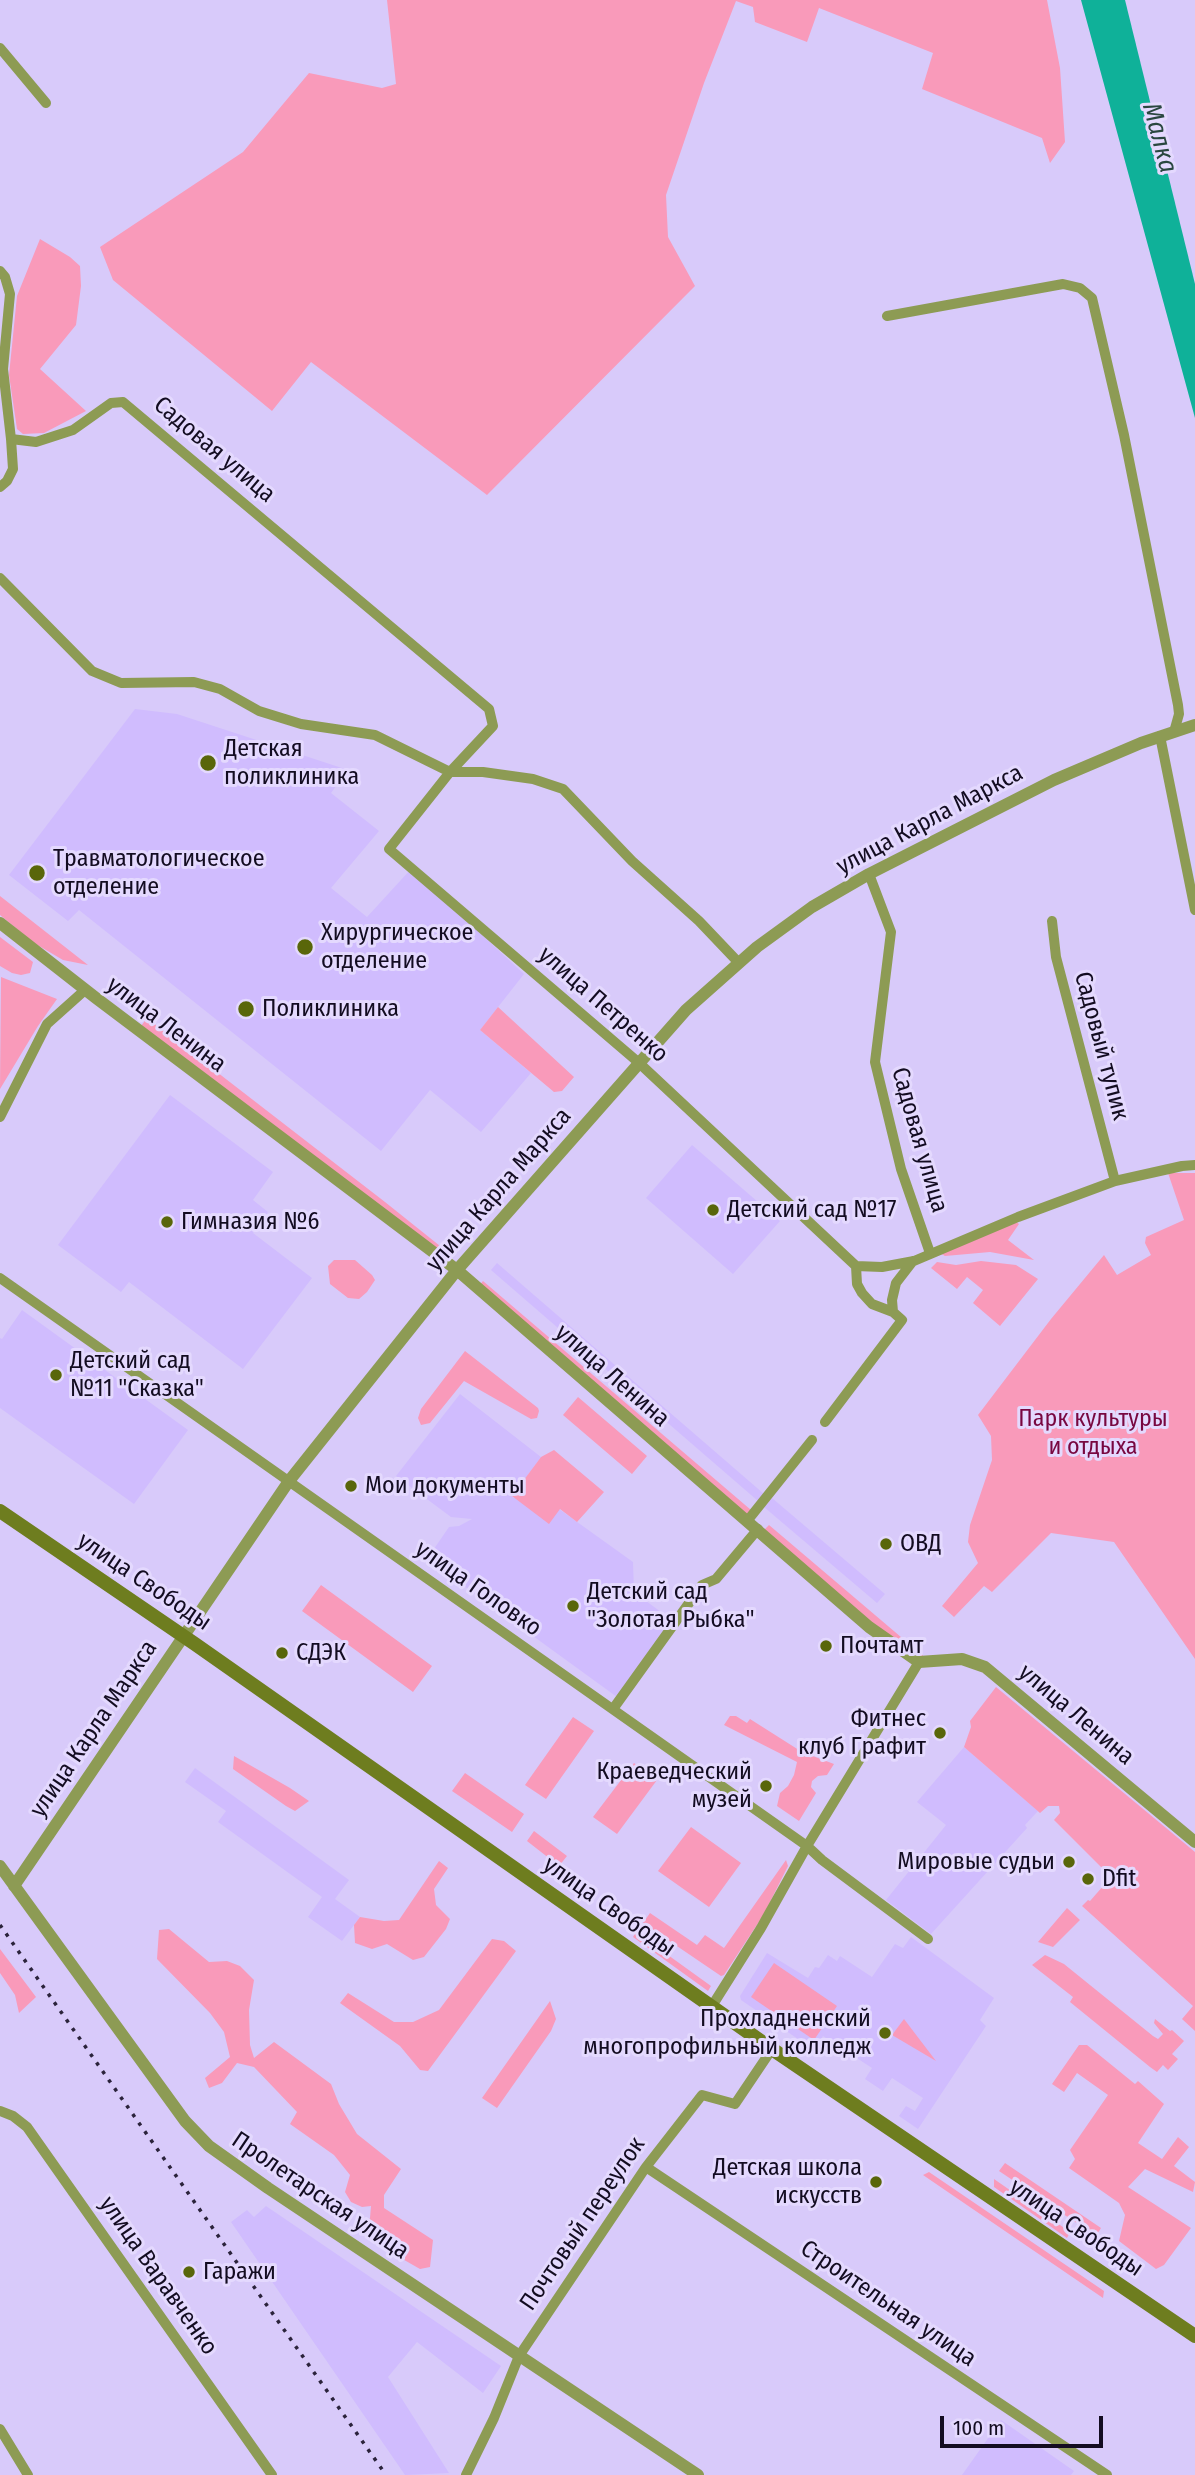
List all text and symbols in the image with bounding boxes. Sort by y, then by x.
water label: Малка [1135,100,1183,176]
street label: Садовая улица [147,391,281,509]
place label: Детская поликлиника [224,735,359,791]
marker: Детская поликлиника [198,753,218,773]
street label: улица Карла Маркса [832,759,1028,881]
place label: Травматологическое отделение [53,845,265,901]
marker: Травматологическое отделение [27,863,47,883]
place label: Хирургическое отделение [321,919,473,975]
marker: Хирургическое отделение [295,937,315,957]
street label: улица Петренко [532,941,674,1069]
street label: Садовый тупик [1067,969,1135,1123]
street label: улица Ленина [101,971,231,1079]
place label: Поликлиника [262,995,399,1023]
marker: Поликлиника [236,999,256,1019]
street label: Садовая улица [885,1064,953,1216]
street label: улица Карла Маркса [420,1102,578,1278]
place label: Детский сад №17 [727,1196,896,1224]
marker: Детский сад №17 [705,1202,721,1218]
place label: Гимназия №6 [181,1208,319,1236]
marker: Гимназия №6 [159,1214,175,1230]
street label: улица Ленина [549,1319,675,1433]
place label: Детский сад №11 "Сказка" [70,1347,204,1403]
marker: Детский сад №11 "Сказка" [48,1367,64,1383]
park label: Парк культуры и отдыха [1018,1405,1168,1461]
place label: Мои документы [365,1472,525,1500]
marker: Мои документы [343,1478,359,1494]
street label: улица Свободы [72,1527,216,1637]
place label: ОВД [900,1530,942,1558]
street label: улица Головко [409,1535,547,1643]
marker: ОВД [878,1536,894,1552]
place label: Детский сад "Золотая Рыбка" [587,1578,754,1634]
marker: Детский сад "Золотая Рыбка" [565,1598,581,1614]
place label: Почтамт [840,1632,924,1660]
street label: улица Карла Маркса [24,1635,164,1823]
marker: Почтамт [818,1638,834,1654]
place label: СДЭК [296,1639,346,1667]
marker: СДЭК [274,1645,290,1661]
street label: улица Ленина [1012,1658,1140,1772]
place label: Фитнес клуб Графит [798,1705,926,1761]
marker: Фитнес клуб Графит [932,1725,948,1741]
place label: Краеведческий музей [597,1758,752,1814]
marker: Краеведческий музей [758,1778,774,1794]
place label: Мировые судьи [897,1848,1055,1876]
street label: улица Свободы [537,1851,681,1963]
marker: Мировые судьи [1061,1854,1077,1870]
place label: Dfit [1102,1865,1136,1893]
marker: Dfit [1080,1871,1096,1887]
place label: Прохладненский многопрофильный колледж [583,2005,871,2061]
marker: Прохладненский многопрофильный колледж [877,2025,893,2041]
street label: Пролетарская улица [226,2126,414,2266]
street label: Почтовый переулок [514,2132,652,2316]
place label: Детская школа искусств [713,2154,862,2210]
street label: улица Свободы [1004,2173,1148,2283]
marker: Детская школа искусств [868,2174,884,2190]
street label: улица Варавченко [93,2191,223,2361]
street label: Строительная улица [795,2235,981,2373]
place label: Гаражи [203,2258,276,2286]
marker: Гаражи [181,2264,197,2280]
scale bar [943,2402,1106,2446]
text: 100 m [953,2415,1004,2441]

